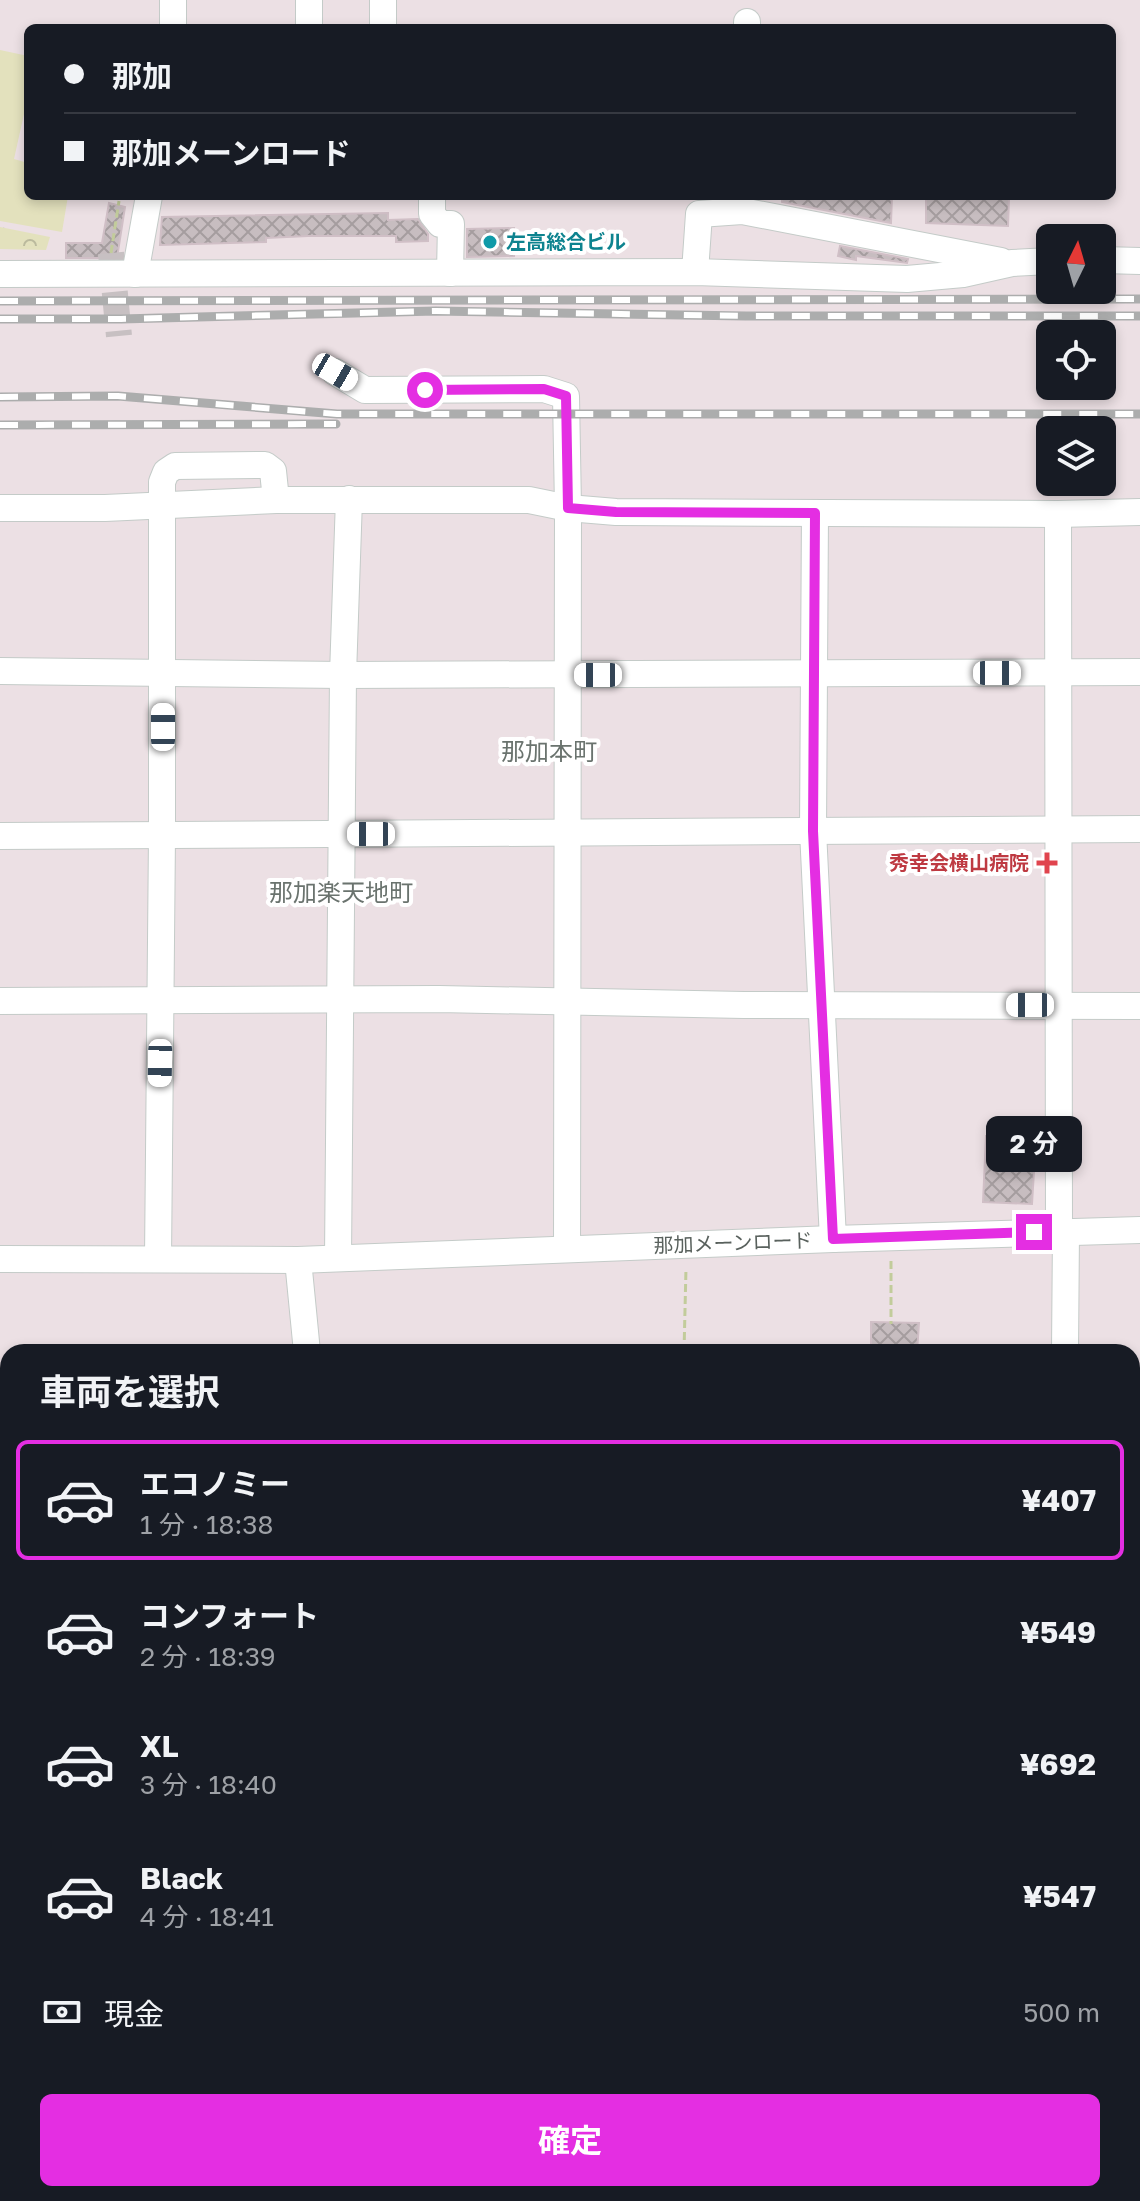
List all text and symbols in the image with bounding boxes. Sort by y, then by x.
text: 那加 [112,58,172,94]
text: 那加メーンロード [112,135,351,171]
north arrow [1036,224,1116,304]
map controls [1036,224,1116,496]
place label: 左高総合ビル [506,229,626,253]
marker: 左高総合ビル [481,233,499,251]
button: locate [1036,320,1116,400]
car [308,350,362,394]
route start [407,372,443,408]
button: layers [1036,416,1116,496]
car [973,661,1021,685]
car [574,663,622,687]
car [151,703,175,751]
district label: 那加本町 [501,736,597,765]
car [347,822,395,846]
place label: 秀幸会横山病院 [889,850,1029,874]
marker: 秀幸会横山病院 [1036,852,1058,874]
district label: 那加楽天地町 [269,877,413,906]
car [1006,993,1054,1017]
car [148,1039,172,1087]
callout: 2 分 [986,1116,1082,1172]
text: 2 分 [1010,1128,1058,1159]
route end [1016,1214,1052,1250]
street label: 那加メーンロード [653,1227,813,1257]
text: 車両を選択 [40,1370,220,1413]
icon: car [44,1464,116,1536]
text: エコノミー [140,1466,290,1502]
text: ¥407 [1022,1482,1096,1518]
text: 1 分 · 18:38 [140,1509,273,1540]
icon: car [44,1596,116,1668]
text: コンフォート [140,1598,319,1634]
text: ¥549 [1020,1614,1096,1650]
text: 2 分 · 18:39 [140,1641,276,1672]
icon: car [44,1728,116,1800]
text: XL [140,1728,179,1764]
text: ¥692 [1020,1746,1096,1782]
text: 3 分 · 18:40 [140,1769,277,1800]
icon: car [44,1860,116,1932]
text: Black [140,1860,223,1896]
text: ¥547 [1023,1878,1096,1914]
text: 4 分 · 18:41 [140,1901,274,1932]
icon: cash [40,1990,84,2034]
text: 現金 [104,1996,164,2032]
text: 500 m [1023,1997,1100,2028]
button: 確定 [40,2094,1100,2186]

